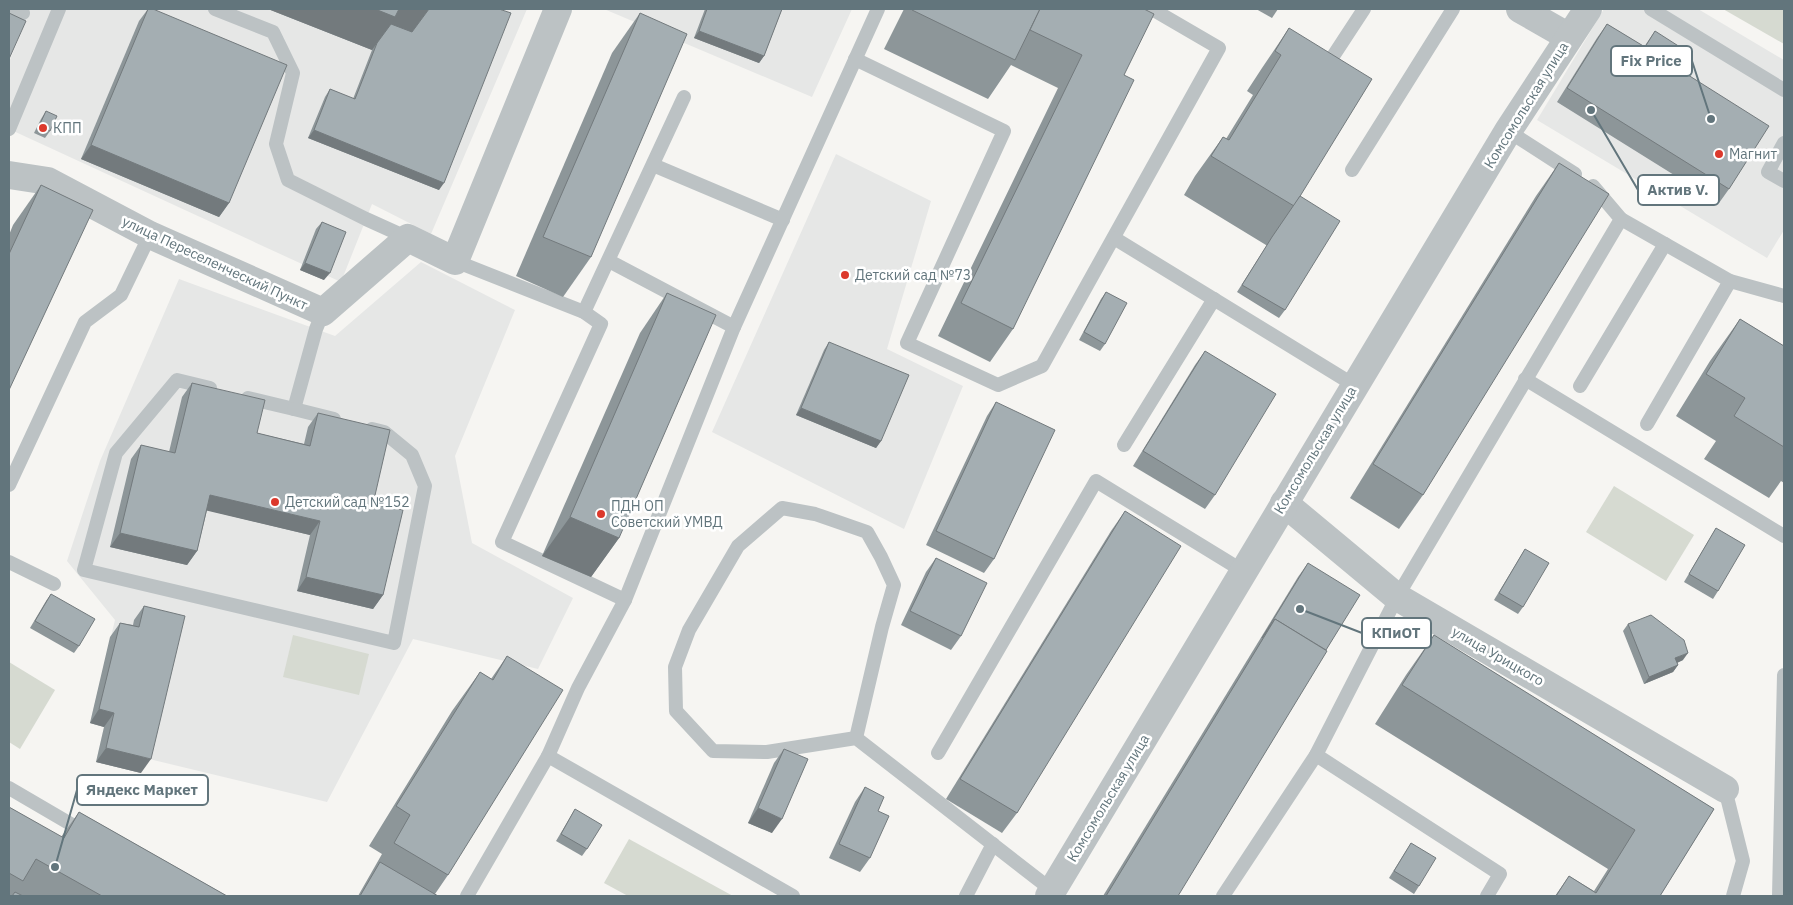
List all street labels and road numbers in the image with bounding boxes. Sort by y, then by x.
street label: Комсомольская улица [1480,38,1573,172]
street label: улица Переселенческий Пункт [119,212,311,314]
street label: Комсомольская улица [1270,382,1360,517]
street label: улица Урицкого [1449,622,1548,690]
street label: Комсомольская улица [1063,730,1153,865]

